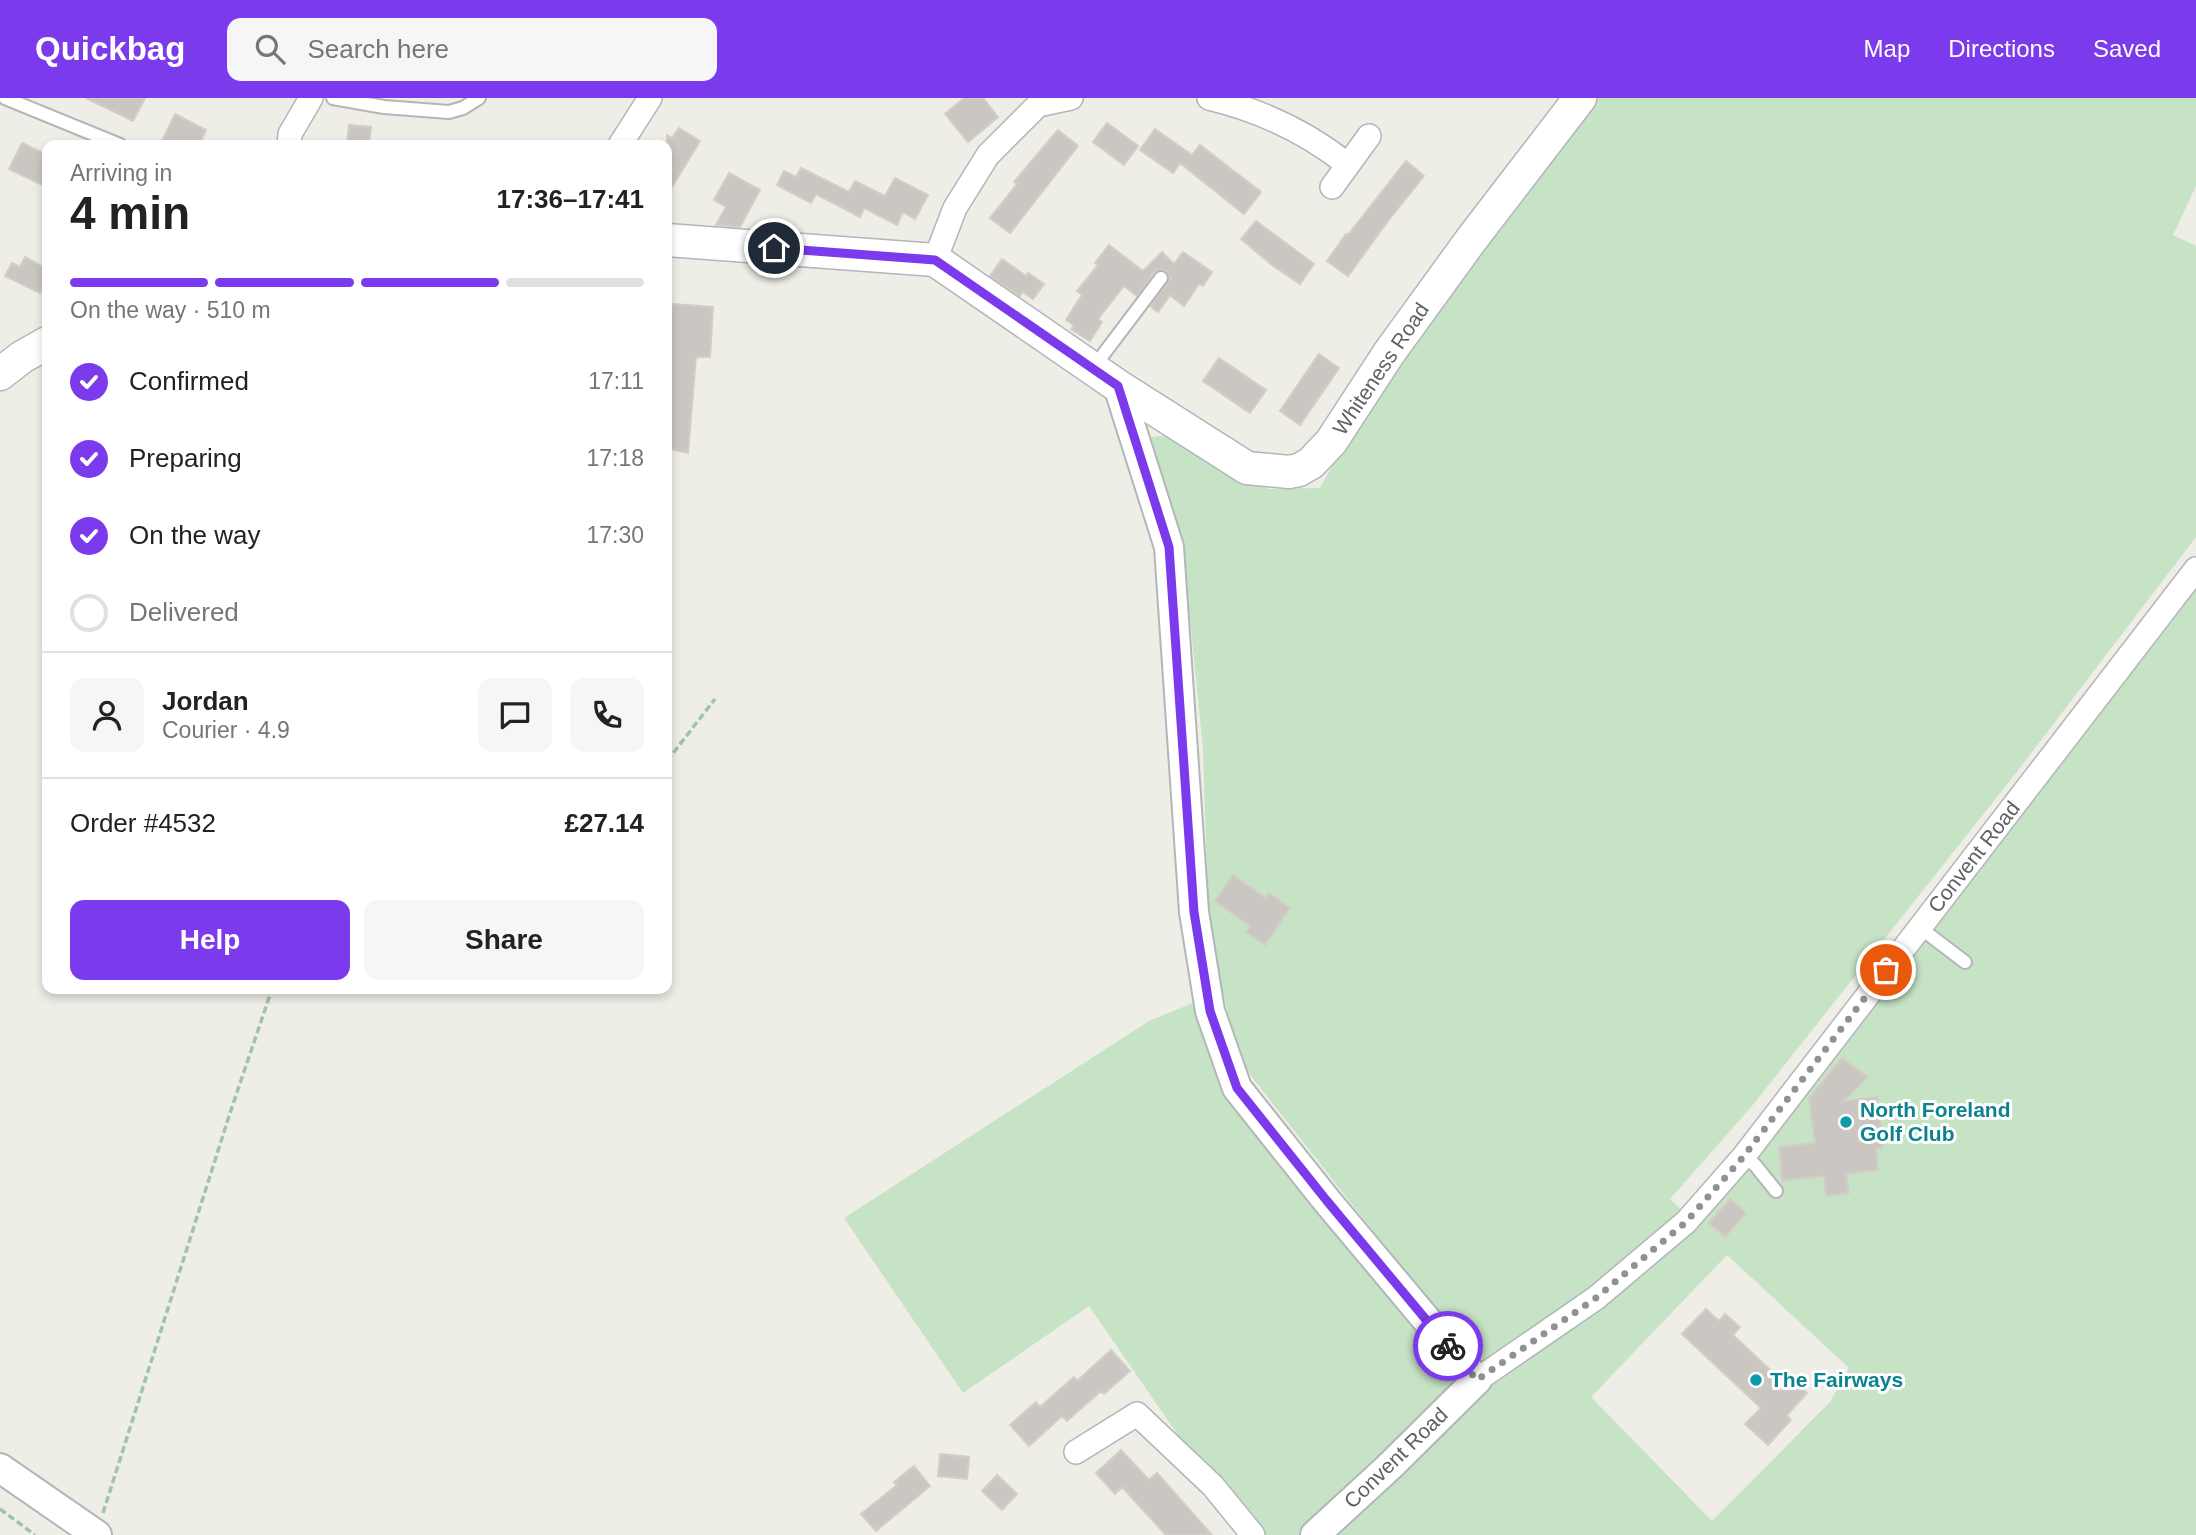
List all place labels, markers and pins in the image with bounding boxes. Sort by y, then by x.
pin [744,218,804,278]
pin [1856,940,1916,1000]
place label: North Foreland Golf Club [1860,1098,2011,1145]
marker: North Foreland Golf Club [1838,1114,1854,1130]
place label: The Fairways [1770,1368,1903,1391]
marker: The Fairways [1748,1372,1764,1388]

